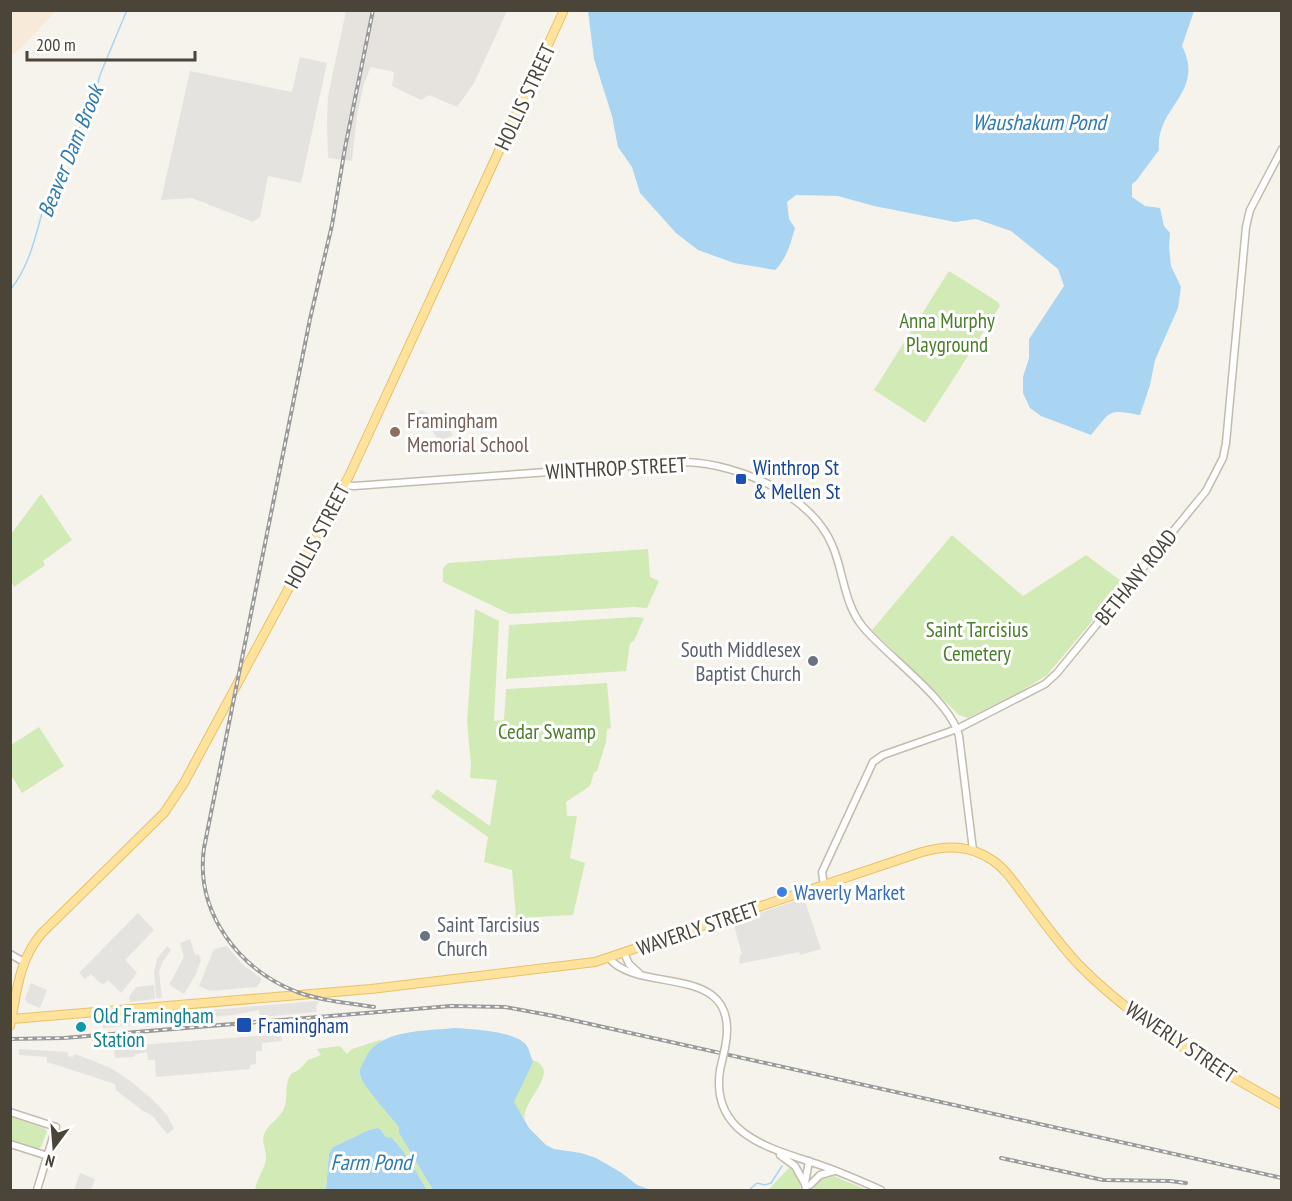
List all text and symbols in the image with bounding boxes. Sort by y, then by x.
scale bar [27,24,195,62]
text: 200 m [36,33,76,56]
street label: HOLLIS STREET [489,39,562,155]
water label: Beaver Dam Brook [31,79,110,221]
water label: Waushakum Pond [972,108,1109,136]
park label: Anna Murphy Playground [899,307,995,358]
place label: Framingham Memorial School [407,407,529,458]
marker: Framingham Memorial School [388,425,402,439]
street label: WINTHROP STREET [545,451,688,485]
place label: Winthrop St & Mellen St [753,454,840,505]
marker: Winthrop St & Mellen St [734,472,748,486]
street label: HOLLIS STREET [278,479,356,593]
street label: BETHANY ROAD [1089,523,1183,631]
park label: Saint Tarcisius Cemetery [926,616,1028,667]
place label: South Middlesex Baptist Church [681,636,801,687]
marker: South Middlesex Baptist Church [806,654,820,668]
park label: Cedar Swamp [498,718,596,745]
place label: Waverly Market [794,879,905,906]
marker: Waverly Market [775,885,789,899]
street label: WAVERLY STREET [633,894,763,962]
place label: Saint Tarcisius Church [437,911,540,962]
marker: Saint Tarcisius Church [418,929,432,943]
street label: WAVERLY STREET [1120,995,1242,1089]
place label: Old Framingham Station [93,1002,214,1053]
place label: Framingham [258,1012,349,1039]
marker: Framingham [235,1016,253,1034]
marker: Old Framingham Station [74,1020,88,1034]
north arrow [24,1117,84,1177]
water label: Farm Pond [331,1148,415,1176]
text: N [43,1151,57,1172]

